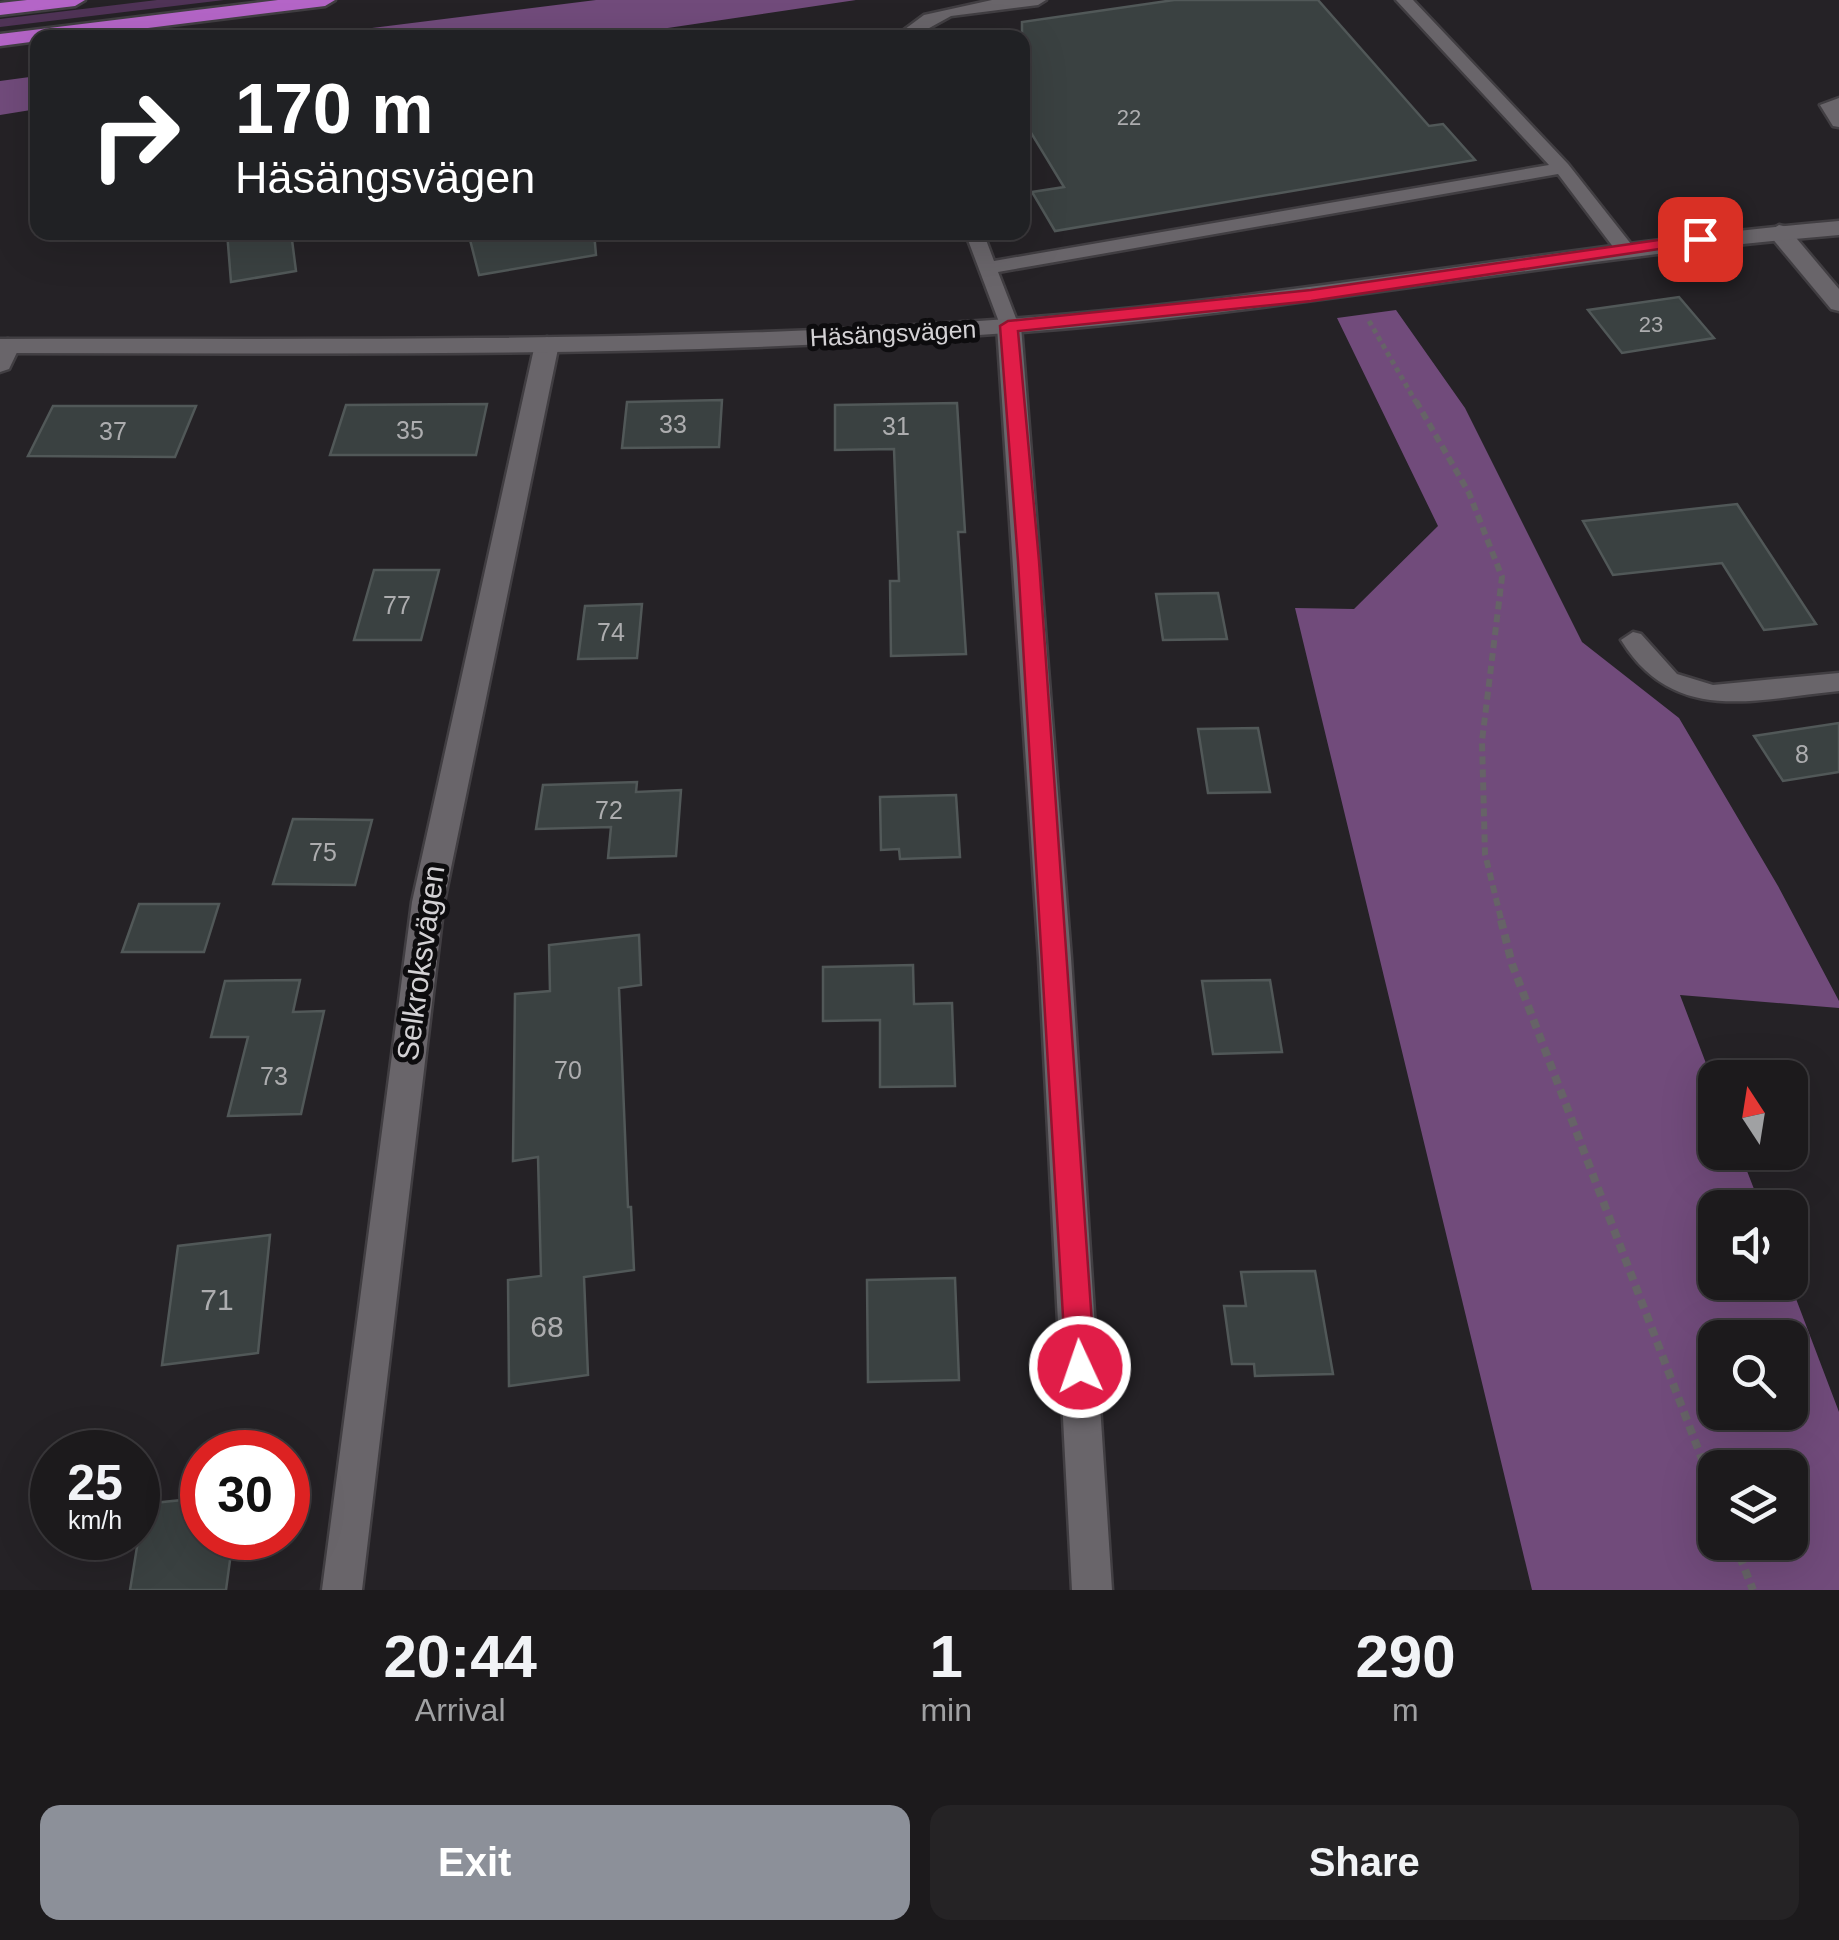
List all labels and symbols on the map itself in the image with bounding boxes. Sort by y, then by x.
house number: 22 [1117,105,1141,130]
pin [1658,197,1743,282]
house number: 23 [1639,312,1663,337]
street label: Häsängsvägen [809,315,977,351]
house number: 33 [659,410,687,438]
house number: 31 [882,412,910,440]
house number: 35 [396,416,424,444]
house number: 37 [99,417,127,445]
house number: 77 [383,591,411,619]
house number: 74 [597,618,625,646]
house number: 8 [1795,740,1809,768]
house number: 72 [595,796,623,824]
house number: 75 [309,838,337,866]
street label: Selkroksvägen [390,863,451,1063]
house number: 70 [554,1056,582,1084]
north arrow [1698,1060,1808,1170]
house number: 73 [260,1062,288,1090]
house number: 71 [200,1283,234,1316]
house number: 68 [530,1310,564,1343]
position arrow [1028,1315,1132,1419]
speed limit sign: 30 [180,1430,310,1560]

